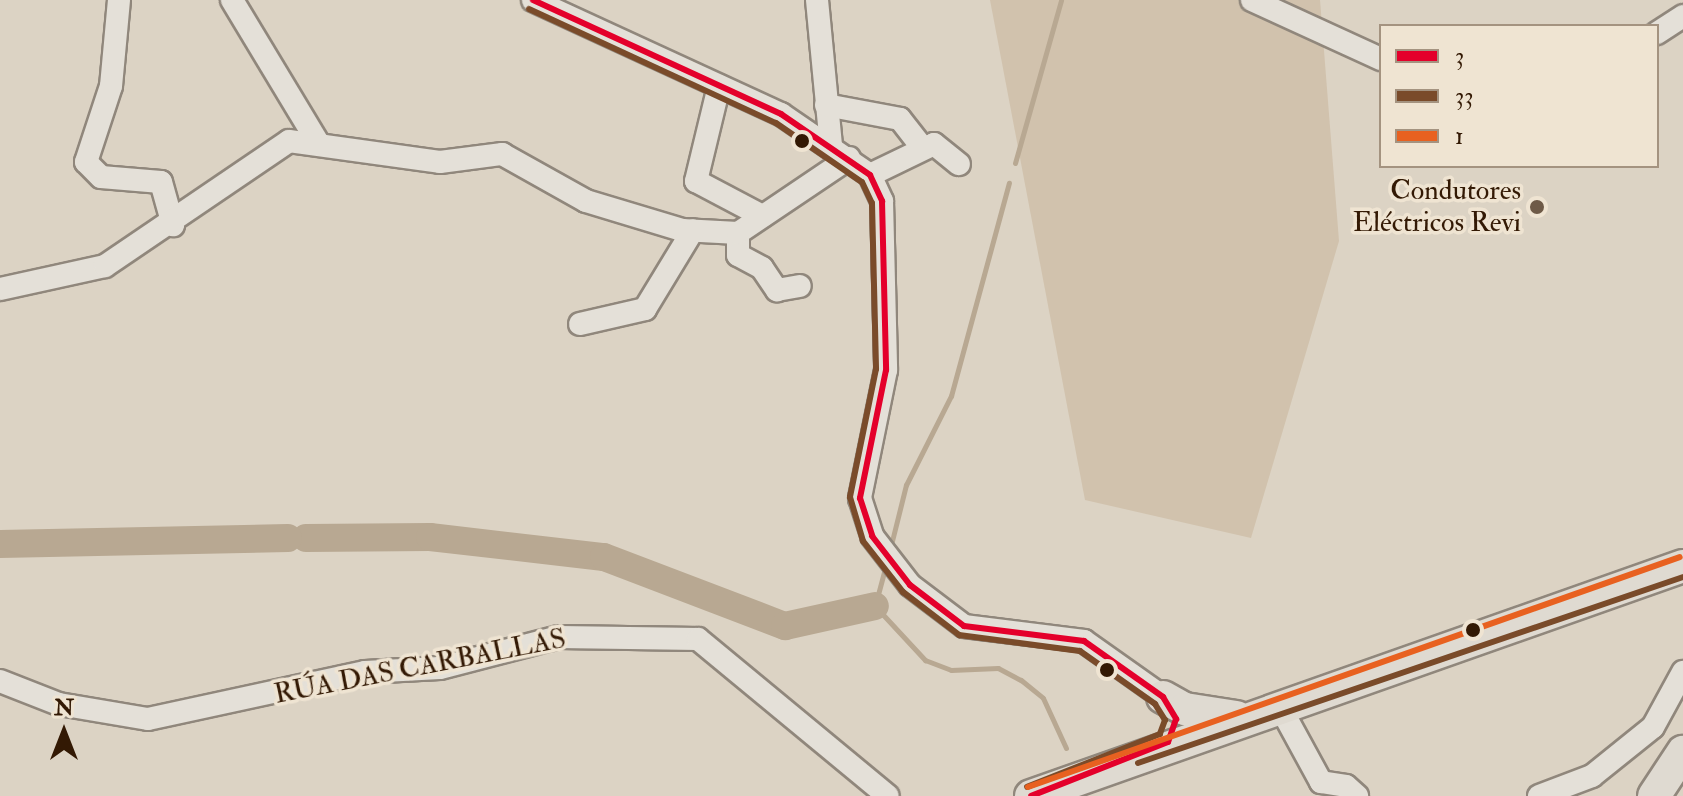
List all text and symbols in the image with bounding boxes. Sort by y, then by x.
legend [1379,24,1659,168]
text: 3 [1455,41,1464,72]
text: 33 [1455,81,1473,112]
text: 1 [1455,121,1464,152]
unlabelled marker [794,133,810,149]
place label: Condutores Eléctricos Revi [1353,174,1521,240]
marker: Condutores Eléctricos Revi [1528,198,1546,216]
street label: RÚA DAS CARBALLAS [271,622,569,712]
unlabelled marker [1465,622,1481,638]
unlabelled marker [1099,662,1115,678]
north arrow [24,692,104,772]
text: N [54,694,74,722]

